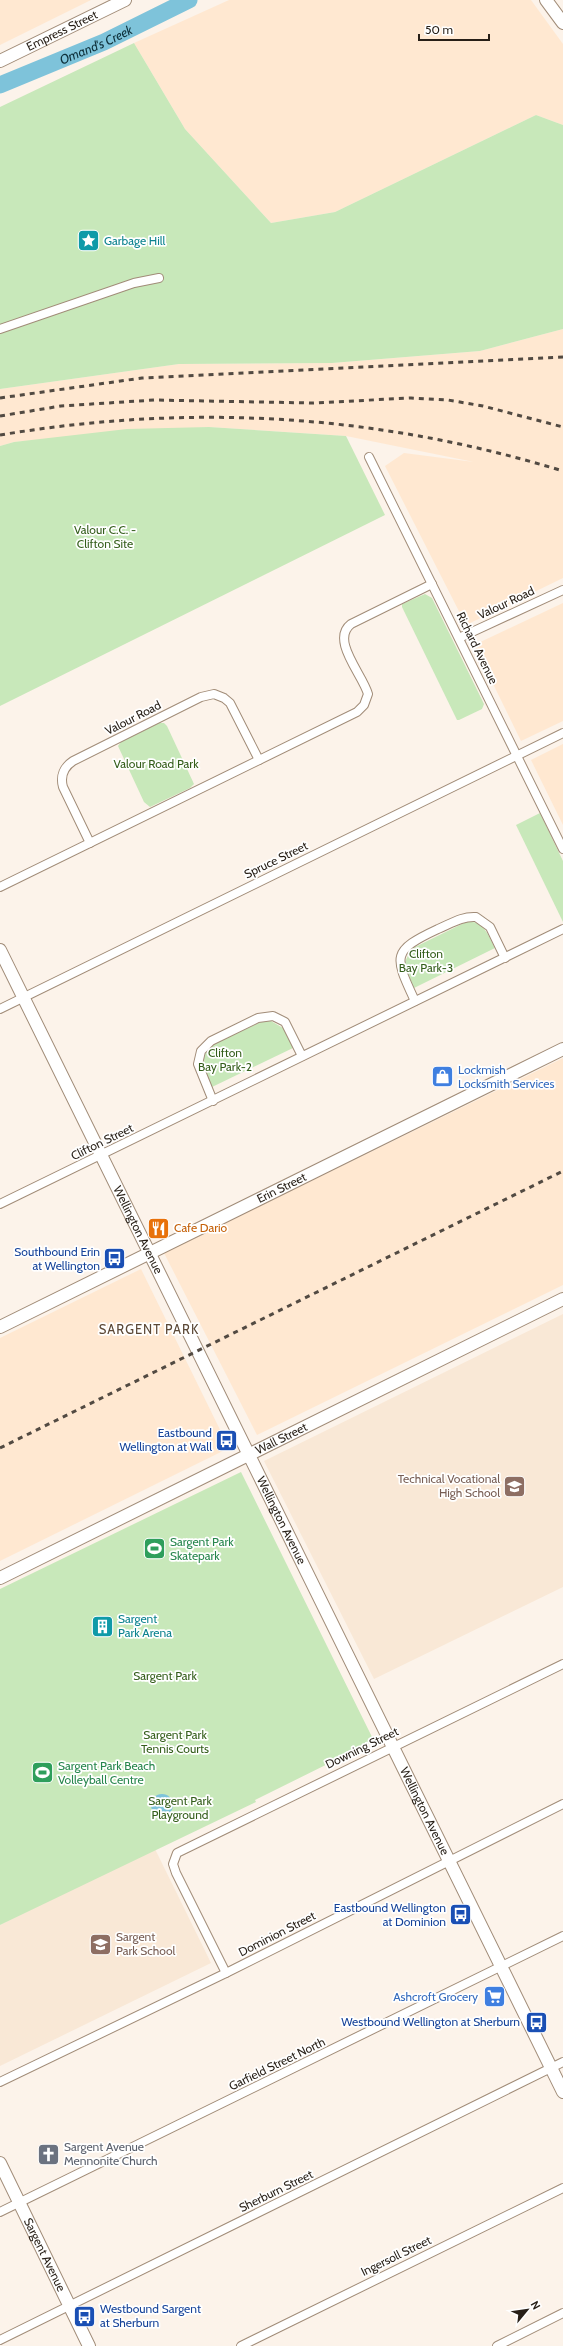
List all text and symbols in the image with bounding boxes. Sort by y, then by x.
street label: Empress Street [24,7,100,54]
scale bar [419,16,489,42]
water label: Omand's Creek [57,21,135,68]
text: 50 m [425,22,453,37]
place icon: Garbage Hill [75,228,101,254]
place label: Garbage Hill [104,233,166,248]
park label: Valour C.C. - Clifton Site [74,522,136,551]
street label: Valour Road [475,583,537,622]
street label: Richard Avenue [454,609,501,686]
street label: Valour Road [102,697,163,738]
park label: Valour Road Park [113,756,199,771]
street label: Spruce Street [242,838,310,881]
park label: Clifton Bay Park-3 [399,946,453,975]
park label: Clifton Bay Park-2 [198,1045,252,1074]
place label: Lockmish Locksmith Services [458,1062,555,1091]
shop icon: Lockmish Locksmith Services [430,1064,456,1090]
street label: Clifton Street [68,1120,135,1163]
street label: Erin Street [254,1169,308,1206]
street label: Wellington Avenue [110,1183,166,1276]
restaurant icon: Cafe Dario [146,1215,172,1241]
place label: Cafe Dario [174,1220,228,1235]
place label: Southbound Erin at Wellington [14,1244,100,1273]
bus stop icon: Southbound Erin at Wellington [102,1246,128,1272]
district label: SARGENT PARK [99,1321,199,1337]
street label: Wall Street [253,1419,310,1457]
place label: Eastbound Wellington at Wall [119,1425,212,1454]
bus stop icon: Eastbound Wellington at Wall [214,1427,240,1453]
place label: Technical Vocational High School [398,1471,500,1500]
school or university icon: Technical Vocational High School [502,1473,528,1499]
street label: Wellington Avenue [254,1474,310,1567]
place label: Sargent Park Skatepark [170,1534,234,1563]
sports icon: Sargent Park Skatepark [142,1536,168,1562]
place label: Sargent Park Arena [118,1611,172,1640]
building icon: Sargent Park Arena [90,1613,116,1639]
park label: Sargent Park [133,1668,197,1683]
street label: Downing Street [323,1723,401,1772]
park label: Sargent Park Tennis Courts [141,1727,209,1756]
place label: Sargent Park Beach Volleyball Centre [58,1758,155,1787]
sports icon: Sargent Park Beach Volleyball Centre [29,1760,55,1786]
street label: Wellington Avenue [397,1764,453,1857]
park label: Sargent Park Playground [148,1793,212,1822]
place label: Eastbound Wellington at Dominion [334,1900,446,1929]
bus stop icon: Eastbound Wellington at Dominion [448,1902,474,1928]
street label: Dominion Street [236,1908,318,1959]
place label: Sargent Park School [116,1929,175,1958]
school or university icon: Sargent Park School [88,1931,114,1957]
supermarket icon: Ashcroft Grocery [481,1984,507,2010]
place label: Ashcroft Grocery [393,1989,478,2004]
bus stop icon: Westbound Wellington at Sherburn [523,2009,549,2035]
place label: Westbound Wellington at Sherburn [341,2014,520,2029]
street label: Garfield Street North [226,2034,327,2093]
place label: Sargent Avenue Mennonite Church [64,2139,158,2168]
church icon: Sargent Avenue Mennonite Church [36,2141,62,2167]
street label: Sherburn Street [236,2166,315,2215]
street label: Sargent Avenue [21,2215,69,2294]
street label: Ingersoll Street [358,2232,433,2279]
north arrow [507,2290,547,2330]
text: N [528,2298,544,2312]
place label: Westbound Sargent at Sherburn [100,2301,201,2330]
bus stop icon: Westbound Sargent at Sherburn [71,2303,97,2329]

